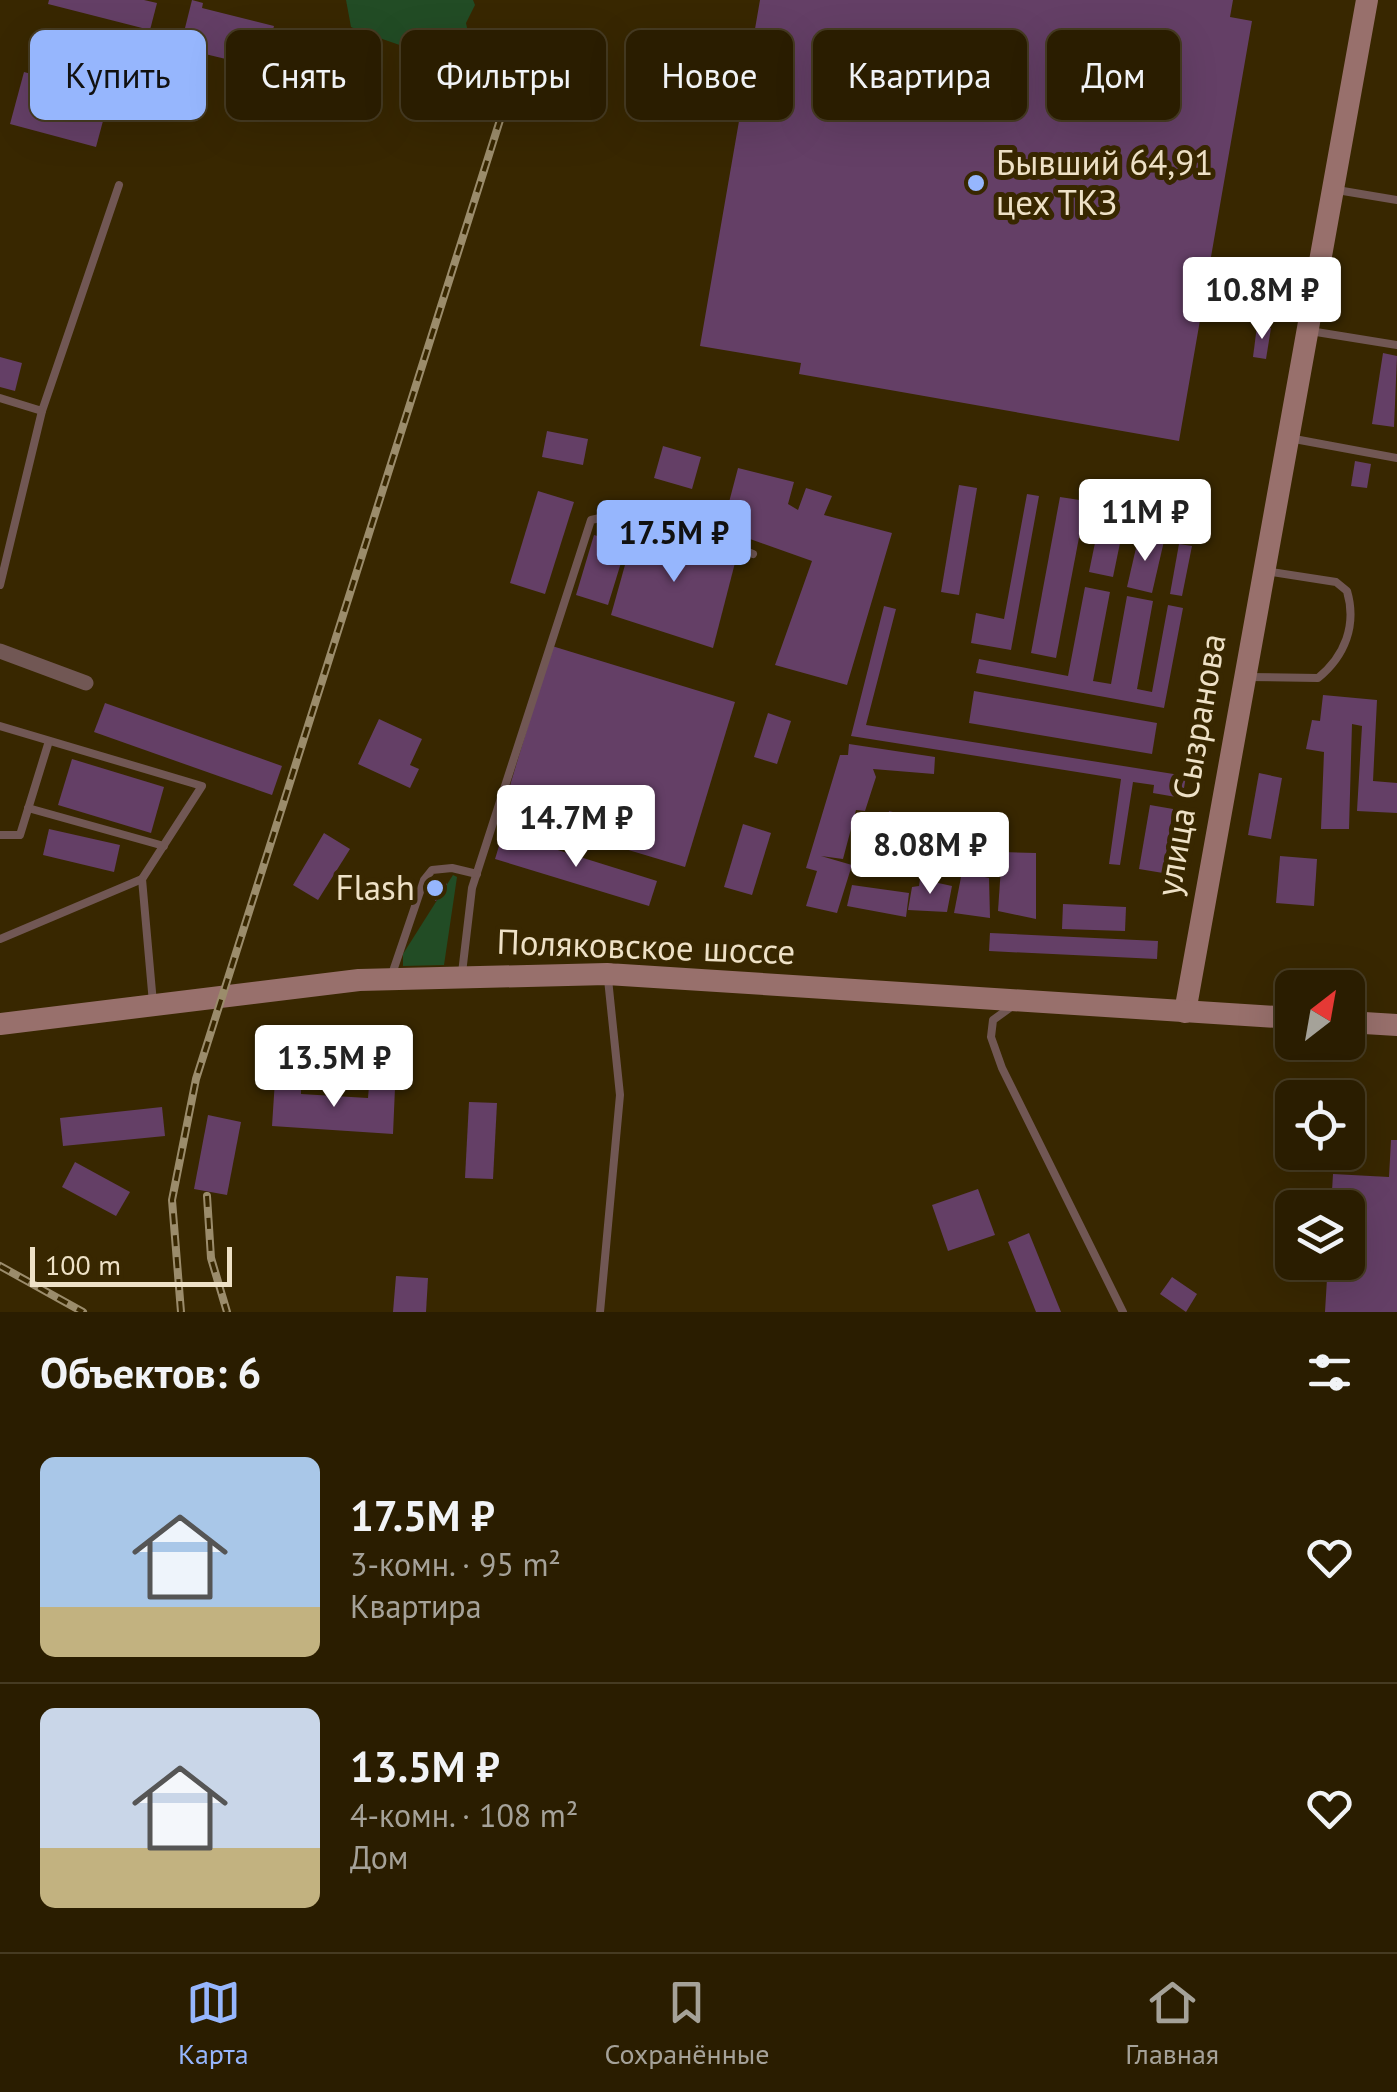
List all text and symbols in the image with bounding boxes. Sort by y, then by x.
chip: Купить [30,30,206,120]
chip: Снять [226,30,381,120]
chip: Фильтры [401,30,606,120]
chip: Новое [626,30,793,120]
chip: Квартира [813,30,1027,120]
chip: Дом [1047,30,1180,120]
place label: Бывший 64,91 цех ТКЗ [996,139,1213,225]
marker: Бывший 64,91 цех ТКЗ [965,172,987,194]
pin: 10.8M ₽ [1170,257,1354,342]
text: 10.8M ₽ [1205,268,1319,310]
pin: 11M ₽ [1075,479,1215,564]
text: 11M ₽ [1101,490,1189,532]
pin: 17.5M ₽ [582,500,766,585]
text: 17.5M ₽ [619,511,729,553]
street label: улица Сызранова [1144,630,1236,900]
pin: 14.7M ₽ [484,785,668,870]
text: 14.7M ₽ [519,796,633,838]
pin: 8.08M ₽ [838,812,1022,897]
text: 8.08M ₽ [873,823,987,865]
place label: Flash [335,864,415,910]
marker: Flash [424,877,446,899]
street label: Поляковское шоссе [496,918,796,974]
north arrow [1275,970,1365,1060]
map controls [1275,970,1365,1280]
pin: 13.5M ₽ [242,1025,426,1110]
text: 13.5M ₽ [277,1036,391,1078]
button: locate [1275,1080,1365,1170]
button: layers [1275,1190,1365,1280]
scale bar [30,1242,232,1286]
text: 100 m [45,1246,121,1283]
text: Объектов: 6 [40,1345,261,1400]
icon: filters [1302,1345,1357,1400]
text: 17.5M ₽ [350,1488,495,1543]
icon: home [120,1497,240,1617]
icon: heart [1302,1530,1357,1585]
text: 3-комн. · 95 m² [350,1543,561,1585]
text: Квартира [350,1585,482,1627]
text: 13.5M ₽ [350,1739,500,1794]
icon: home [120,1748,240,1868]
icon: heart [1302,1781,1357,1836]
text: 4-комн. · 108 m² [350,1794,578,1836]
text: Дом [350,1836,408,1878]
tab: Карта [178,1975,249,2072]
tab: Сохранённые [604,1975,770,2072]
tab: Главная [1125,1975,1219,2072]

